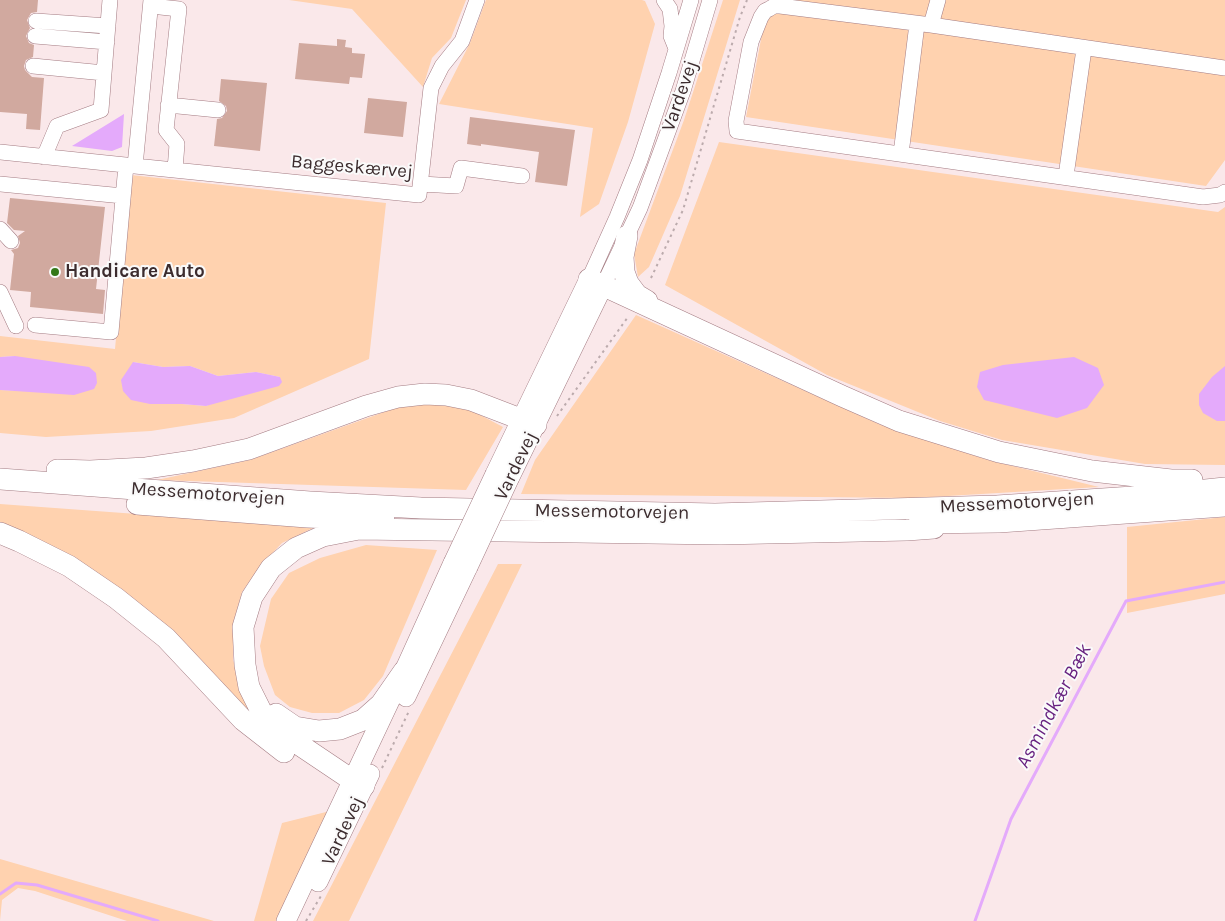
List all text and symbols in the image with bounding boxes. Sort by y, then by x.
street label: Vardevej [657,57,703,135]
street label: Baggeskærvej [290,150,414,184]
place label: Handicare Auto [65,261,205,283]
marker: Handicare Auto [49,266,61,278]
street label: Vardevej [490,428,542,504]
street label: Messemotorvejen [130,477,286,511]
street label: Messemotorvejen [939,488,1095,518]
street label: Messemotorvejen [535,499,689,525]
water label: Asmindkær Bæk [1011,640,1097,772]
street label: Vardevej [317,793,369,869]

